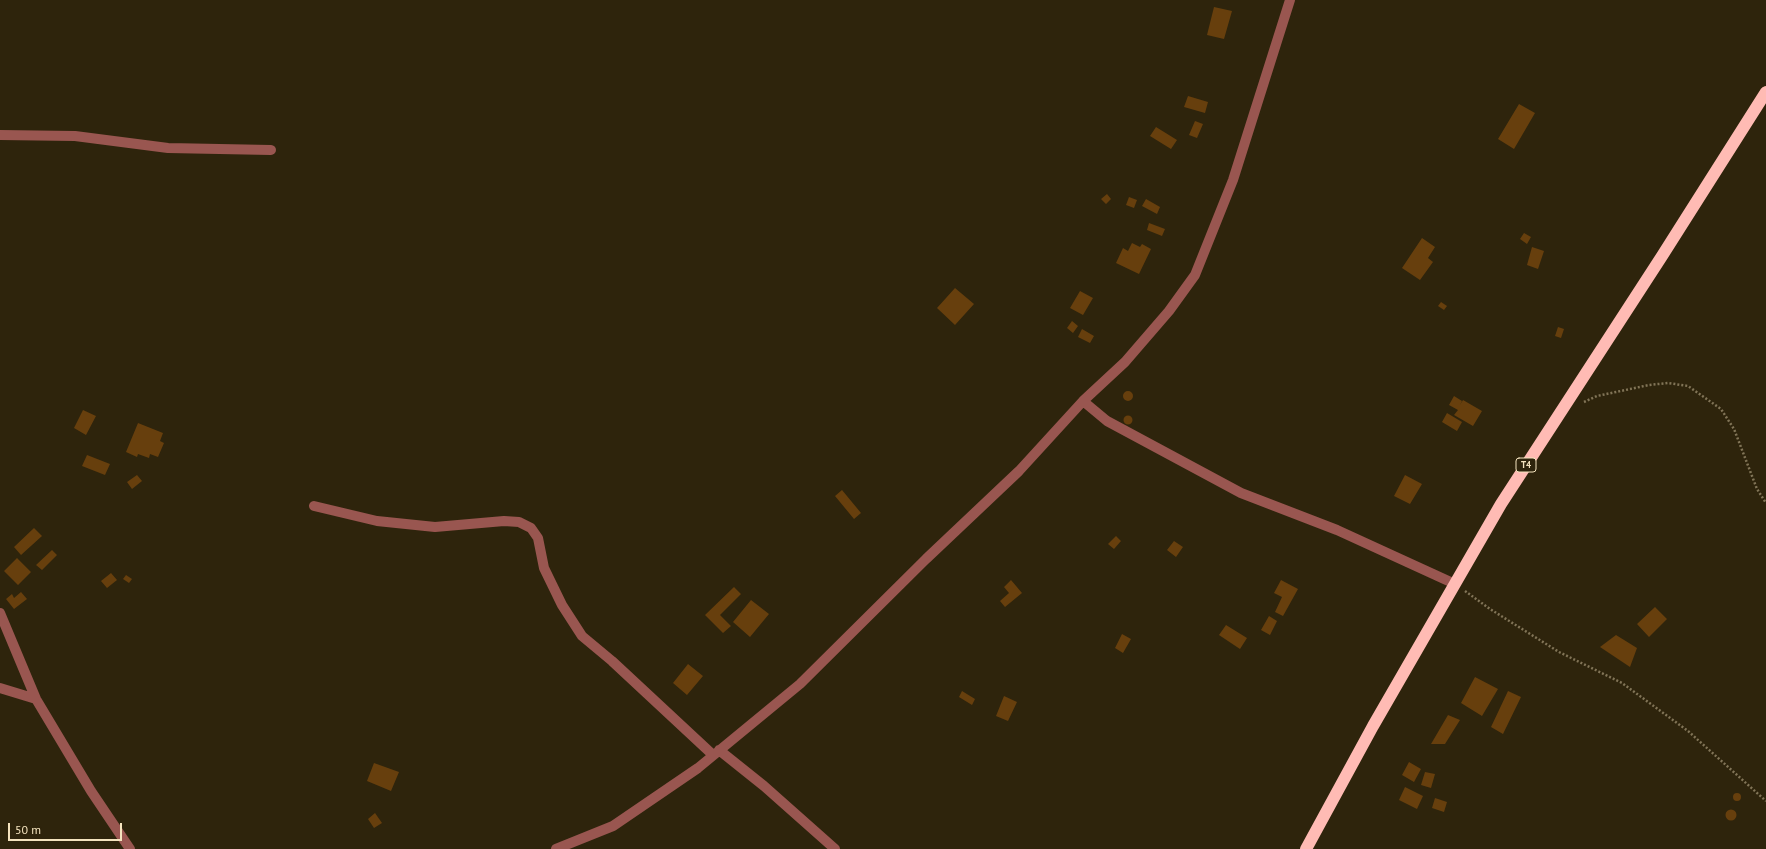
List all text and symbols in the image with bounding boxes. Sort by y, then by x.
road number: T4 [1516,458,1536,472]
scale bar [10,815,124,841]
text: 50 m [15,822,41,837]

